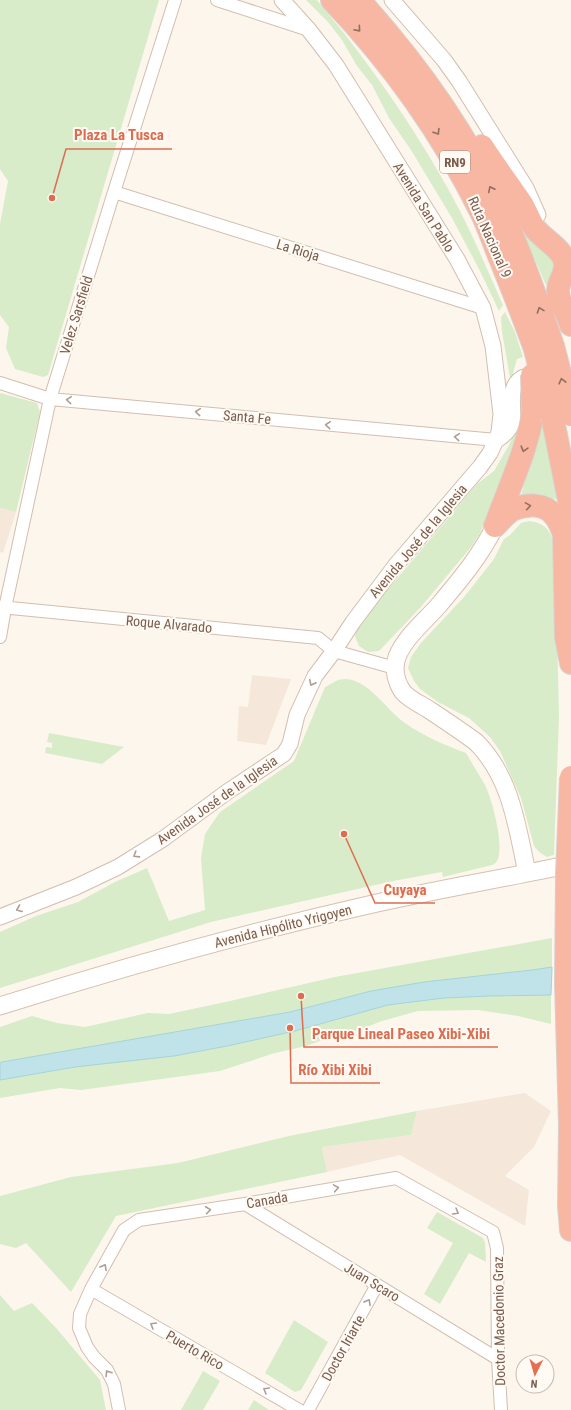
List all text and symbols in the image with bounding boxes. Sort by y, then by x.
one-way arrow [354,24,361,31]
callout: Plaza La Tusca [66,122,172,149]
text: Plaza La Tusca [74,126,164,144]
one-way arrow [432,128,439,135]
road number: RN9 [440,151,470,173]
street label: Avenida San Pablo [390,159,458,255]
one-way arrow [488,186,496,194]
street label: Ruta Nacional 9 [465,194,515,280]
street label: La Rioja [275,236,321,264]
street label: Velez Sarsfield [56,274,96,356]
one-way arrow [537,306,545,313]
one-way arrow [558,378,567,385]
one-way arrow [66,396,72,405]
street label: Santa Fe [222,407,272,427]
one-way arrow [195,408,201,417]
one-way arrow [325,420,331,429]
one-way arrow [454,432,460,441]
one-way arrow [520,446,529,453]
street label: Avenida José de la Iglesia [366,481,470,601]
one-way arrow [524,502,531,511]
street label: Roque Alvarado [125,612,213,636]
one-way arrow [309,679,317,686]
street label: Avenida José de la Iglesia [154,752,280,848]
one-way arrow [133,851,140,858]
callout: Cuyaya [375,876,435,903]
text: Cuyaya [383,881,427,899]
street label: Avenida Hipólito Yrigoyen [213,901,353,951]
one-way arrow [15,905,22,913]
callout: Parque Lineal Paseo Xibi-Xibi [304,1020,498,1047]
text: Parque Lineal Paseo Xibi-Xibi [312,1025,490,1043]
callout: Río Xibi Xibi [291,1056,380,1083]
text: Río Xibi Xibi [298,1061,372,1079]
one-way arrow [333,1184,339,1193]
street label: Canada [245,1188,289,1212]
one-way arrow [205,1206,211,1215]
one-way arrow [452,1207,459,1214]
street label: Doctor Macedonio Graz [490,1256,508,1386]
street label: Juan Scaro [341,1259,403,1305]
one-way arrow [99,1264,106,1271]
one-way arrow [363,1299,370,1307]
street label: Doctor Iriarte [318,1312,368,1384]
one-way arrow [150,1323,157,1330]
street label: Puerto Rico [163,1327,227,1373]
north arrow [515,1354,555,1394]
one-way arrow [105,1370,113,1377]
text: N [530,1377,538,1390]
one-way arrow [263,1388,270,1395]

